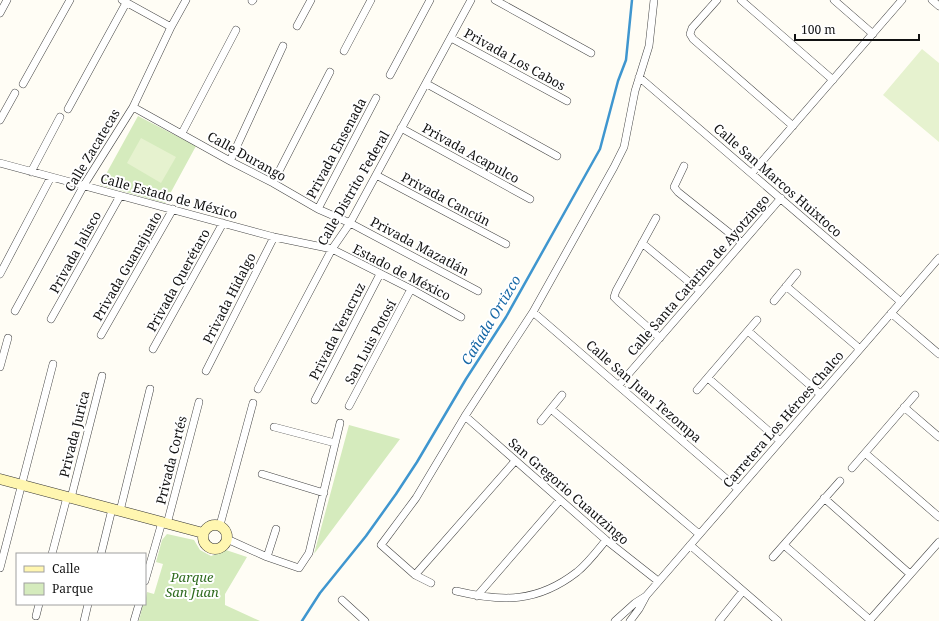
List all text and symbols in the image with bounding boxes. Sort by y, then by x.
scale bar [795,16,919,42]
text: 100 m [801,21,836,38]
street label: Privada Los Cabos [461,24,569,94]
street label: Privada Ensenada [302,94,370,202]
street label: Calle Zacatecas [60,105,124,195]
street label: Privada Acapulco [419,119,523,187]
street label: Calle San Marcos Huixtoco [710,119,846,241]
street label: Calle Durango [204,127,290,185]
street label: Calle Distrito Federal [313,127,393,249]
street label: Privada Cancún [398,168,494,230]
street label: Calle Estado de México [98,169,240,223]
street label: Calle Santa Catarina de Ayotzingo [623,191,773,359]
street label: Privada Jalisco [45,208,105,296]
street label: Privada Guanajuato [88,208,166,324]
street label: Privada Mazatlán [367,212,473,280]
street label: Privada Querétaro [142,225,214,335]
street label: Estado de México [350,240,454,304]
street label: Privada Hidalgo [198,249,260,347]
water label: Cañada Ortizco [456,271,525,368]
street label: Privada Veracruz [305,279,369,383]
street label: San Luis Potosí [340,296,400,387]
street label: Calle San Juan Tezompa [582,336,706,446]
street label: Carretera Los Héroes Chalco [718,347,848,491]
street label: Privada Jurica [55,389,93,479]
street label: Privada Cortés [151,414,191,506]
street label: San Gregorio Cuautzingo [505,434,633,548]
legend [16,553,146,605]
text: Calle [52,560,80,577]
park label: Parque San Juan [165,568,219,601]
text: Parque [52,580,93,597]

